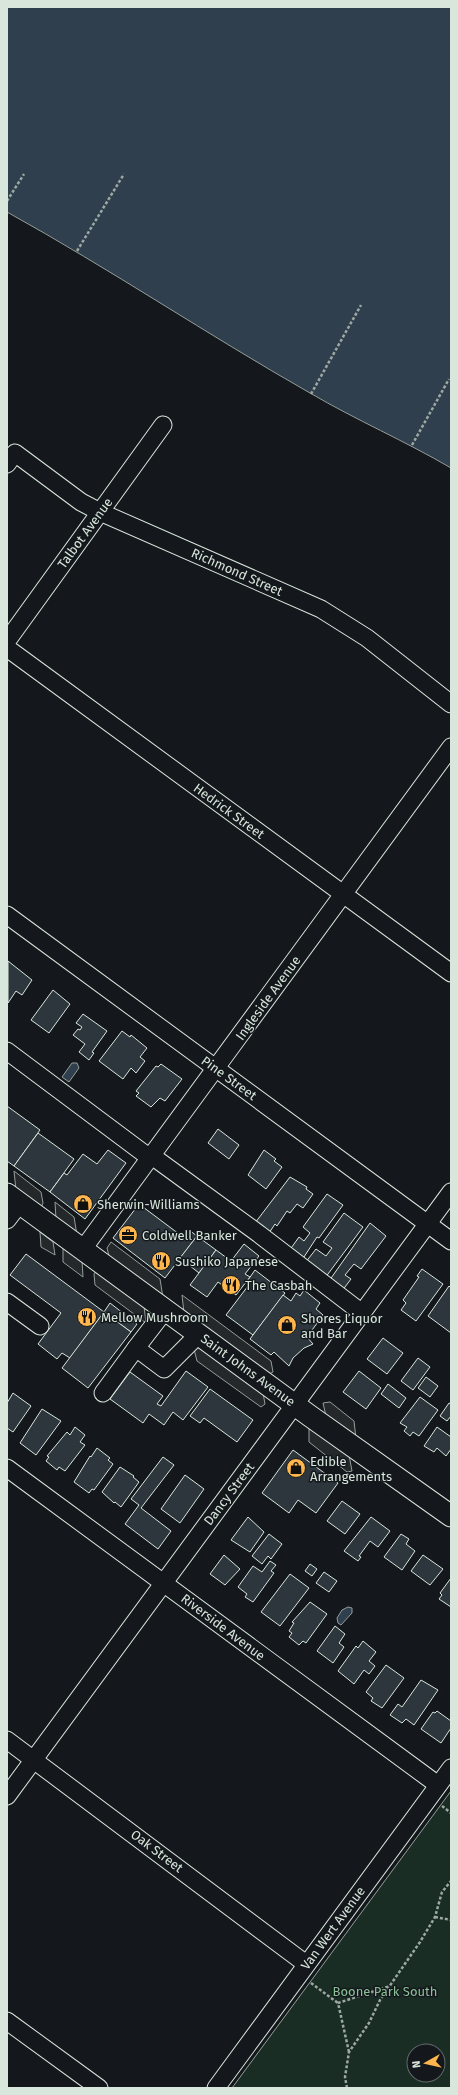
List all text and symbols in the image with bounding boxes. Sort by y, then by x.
street label: Talbot Avenue [54,495,116,571]
street label: Richmond Street [189,545,285,599]
street label: Hedrick Street [191,780,268,842]
street label: Ingleside Avenue [232,953,304,1043]
street label: Pine Street [198,1053,260,1103]
shop icon: Sherwin-Williams [72,1193,94,1215]
place label: Sherwin-Williams [97,1197,200,1212]
office icon: Coldwell Banker [117,1224,139,1246]
place label: Coldwell Banker [142,1228,237,1243]
restaurant icon: Sushiko Japanese [150,1250,172,1272]
place label: Sushiko Japanese [175,1254,278,1269]
restaurant icon: The Casbah [220,1274,242,1296]
place label: The Casbah [245,1278,312,1293]
restaurant icon: Mellow Mushroom [76,1306,98,1328]
place label: Mellow Mushroom [101,1310,208,1325]
place label: Shores Liquor and Bar [301,1311,383,1341]
shop icon: Shores Liquor and Bar [276,1314,298,1336]
street label: Saint Johns Avenue [198,1331,298,1409]
place label: Edible Arrangements [310,1454,392,1484]
shop icon: Edible Arrangements [285,1457,307,1479]
street label: Dancy Street [201,1460,258,1528]
street label: Riverside Avenue [178,1591,268,1663]
street label: Oak Street [128,1827,186,1876]
street label: Van Wert Avenue [298,1884,368,1972]
park label: Boone Park South [333,1984,437,1999]
north arrow [406,2043,446,2083]
text: N [410,2060,424,2069]

